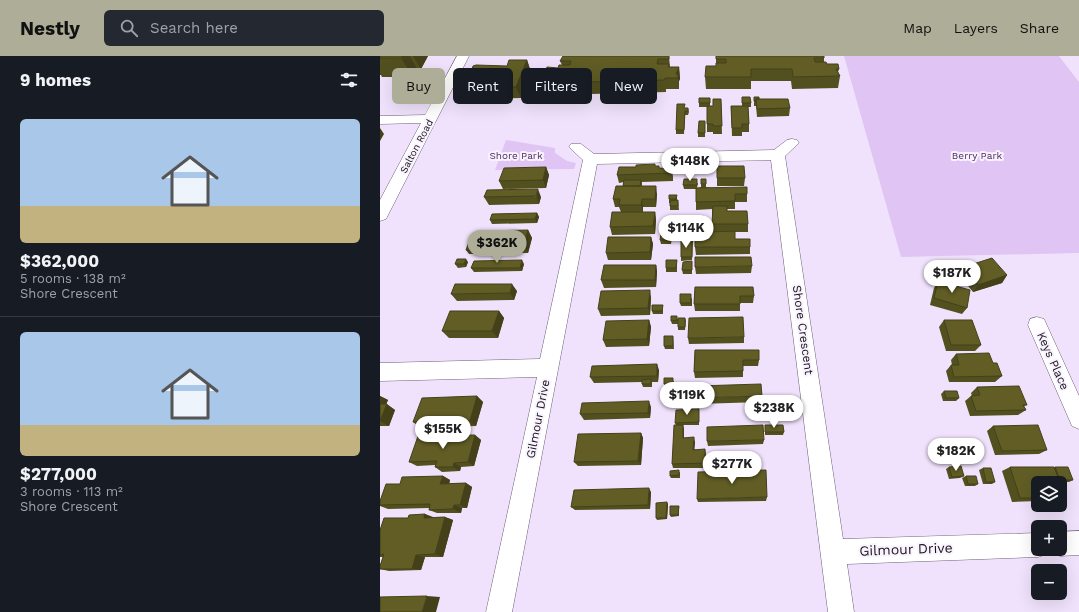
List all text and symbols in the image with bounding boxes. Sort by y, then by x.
search box [104,10,384,46]
text: Nestly [20,17,80,40]
icon: search [118,17,140,39]
text: Search here [150,19,238,37]
text: Map [903,20,932,36]
text: Layers [954,20,998,36]
text: Share [1020,20,1059,36]
chip: Buy [392,68,445,104]
chip: Rent [453,68,513,104]
chip: Filters [521,68,592,104]
chip: New [600,68,657,104]
icon: filters [338,69,360,91]
text: 9 homes [20,70,91,90]
street label: Salton Road [398,118,435,175]
icon: home [154,145,226,217]
pin: $148K [662,148,718,182]
park label: Shore Park [489,150,543,161]
park label: Berry Park [952,150,1002,161]
text: $148K [670,153,710,168]
pin: $114K [658,215,714,249]
text: $114K [668,220,704,235]
pin: $362K [469,230,525,264]
text: $362K [477,235,517,250]
text: $362,000 [20,251,99,271]
pin: $187K [924,260,980,294]
text: $187K [933,265,971,280]
text: 5 rooms · 138 m² [20,271,126,286]
street label: Shore Crescent [790,284,816,376]
text: Shore Crescent [20,286,118,301]
street label: Keys Place [1034,330,1072,392]
icon: home [154,358,226,430]
street label: Gilmour Drive [523,378,553,460]
pin: $119K [659,382,715,416]
text: $119K [669,387,705,402]
pin: $238K [746,395,802,429]
text: $238K [754,400,794,415]
pin: $155K [415,416,471,450]
text: $155K [424,421,462,436]
pin: $182K [928,438,984,472]
text: $182K [937,443,975,458]
pin: $277K [704,451,760,485]
text: $277K [712,456,752,471]
text: $277,000 [20,464,97,484]
map controls [1031,476,1067,600]
button: layers [1031,476,1067,512]
text: 3 rooms · 113 m² [20,484,123,499]
text: Shore Crescent [20,499,118,514]
button: + [1031,520,1067,556]
street label: Gilmour Drive [859,539,953,559]
button: − [1031,564,1067,600]

